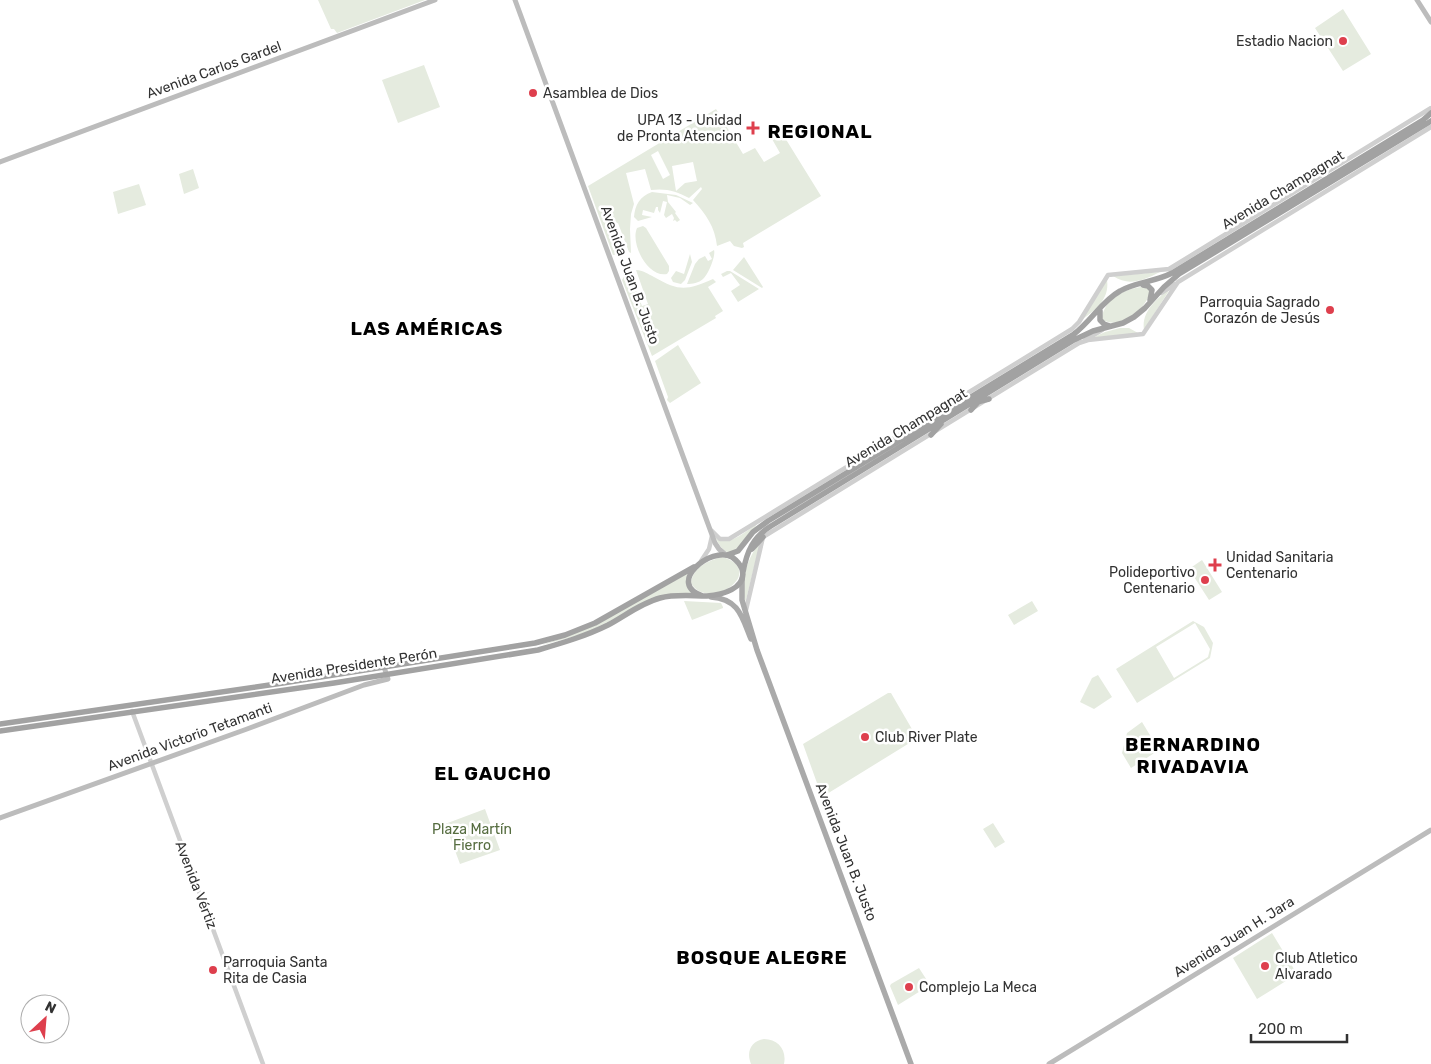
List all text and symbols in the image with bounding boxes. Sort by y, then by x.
place label: Estadio Nacion [1236,33,1333,50]
marker: Estadio Nacion [1337,35,1349,47]
street label: Avenida Carlos Gardel [144,38,284,102]
place label: Asamblea de Dios [543,85,658,102]
marker: Asamblea de Dios [527,87,539,99]
place label: UPA 13 - Unidad de Pronta Atencion [617,112,742,145]
district label: REGIONAL [767,120,873,143]
marker: UPA 13 - Unidad de Pronta Atencion [746,121,760,135]
street label: Avenida Champagnat [1219,146,1348,233]
street label: Avenida Juan B. Justo [597,203,663,347]
place label: Parroquia Sagrado Corazón de Jesús [1199,294,1320,327]
marker: Parroquia Sagrado Corazón de Jesús [1324,304,1336,316]
district label: LAS AMÉRICAS [351,317,503,340]
street label: Avenida Champagnat [842,384,971,471]
place label: Unidad Sanitaria Centenario [1226,549,1333,582]
marker: Unidad Sanitaria Centenario [1208,558,1222,572]
place label: Polideportivo Centenario [1109,564,1195,597]
marker: Polideportivo Centenario [1199,574,1211,586]
street label: Avenida Presidente Perón [270,644,438,688]
street label: Avenida Victorio Tetamanti [105,699,275,775]
place label: Club River Plate [875,729,978,746]
marker: Club River Plate [859,731,871,743]
district label: BERNARDINO RIVADAVIA [1125,733,1261,778]
district label: EL GAUCHO [434,762,552,785]
street label: Avenida Juan B. Justo [812,781,880,923]
park label: Plaza Martín Fierro [432,821,512,854]
street label: Avenida Vértiz [171,839,221,931]
street label: Avenida Juan H. Jara [1171,893,1297,981]
district label: BOSQUE ALEGRE [676,946,848,969]
place label: Club Atletico Alvarado [1275,950,1358,983]
place label: Parroquia Santa Rita de Casia [223,954,327,987]
marker: Club Atletico Alvarado [1259,960,1271,972]
marker: Parroquia Santa Rita de Casia [207,964,219,976]
place label: Complejo La Meca [919,979,1037,996]
marker: Complejo La Meca [903,981,915,993]
north arrow [20,994,70,1044]
text: N [42,998,59,1018]
scale bar [1251,1012,1347,1044]
text: 200 m [1258,1020,1303,1038]

